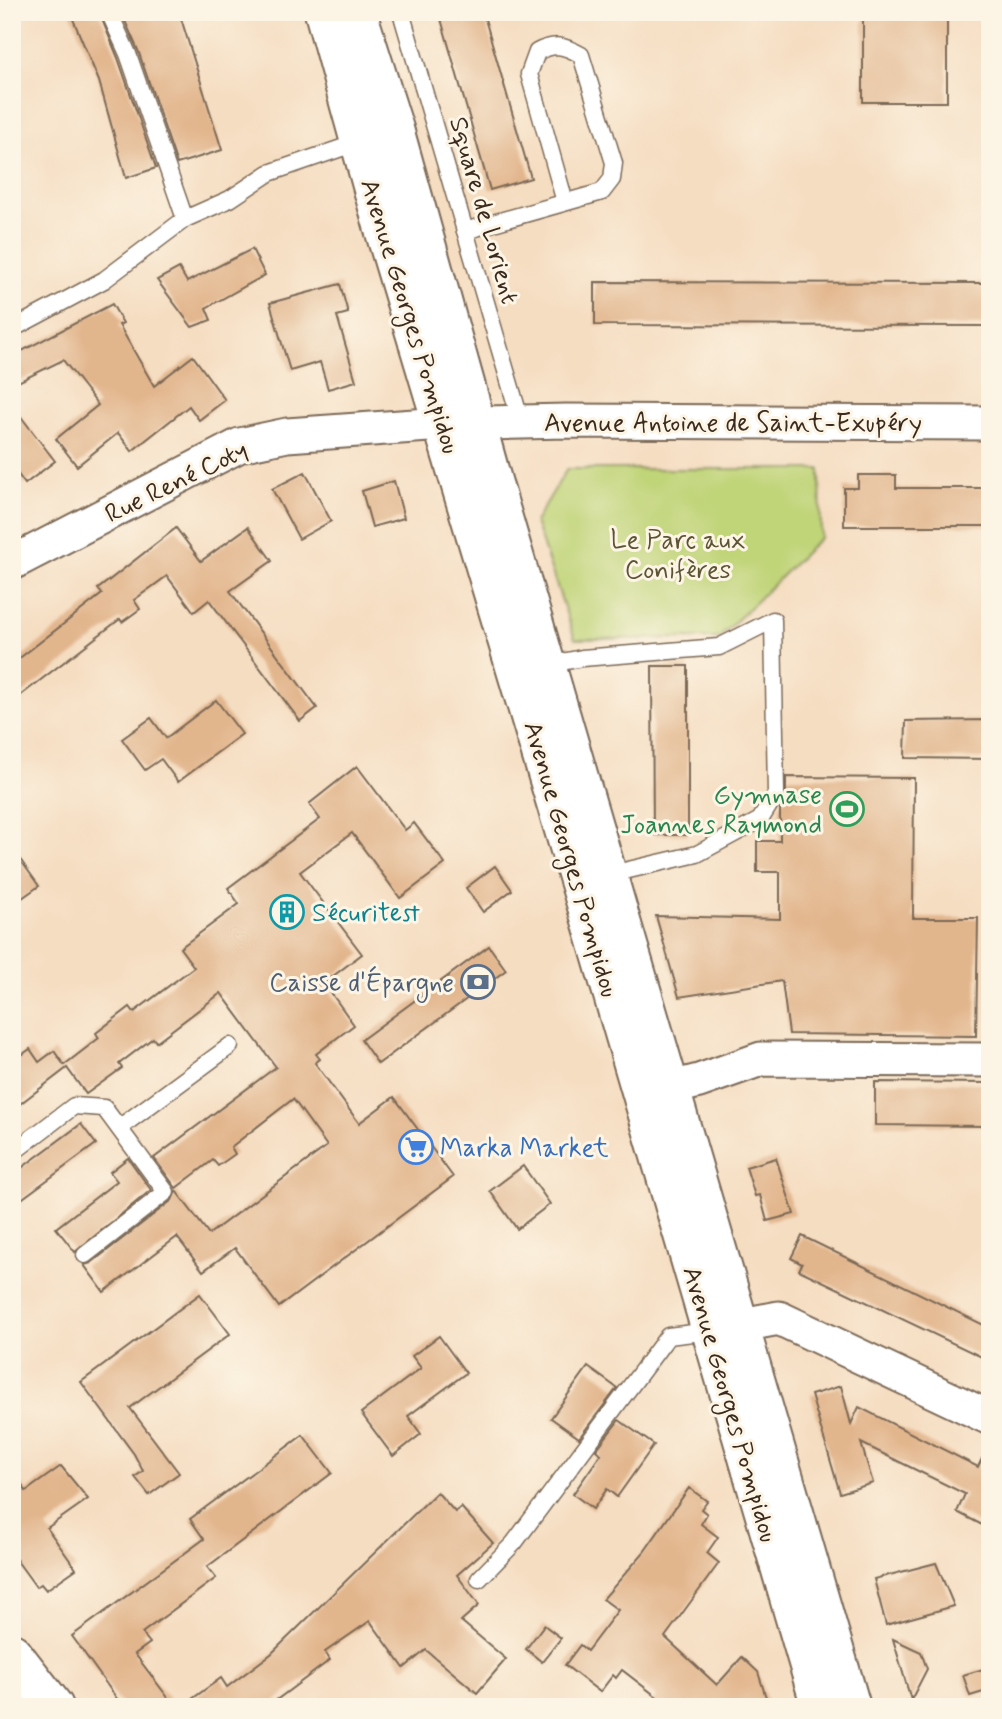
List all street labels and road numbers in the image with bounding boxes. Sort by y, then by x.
street label: Square de Lorient [440,113,526,308]
street label: Avenue Georges Pompidou [349,175,467,459]
street label: Avenue Antoine de Saint-Exupéry [544,407,922,441]
street label: Rue René Coty [100,434,254,532]
street label: Avenue Georges Pompidou [512,718,626,1002]
street label: Avenue Georges Pompidou [671,1263,785,1547]

